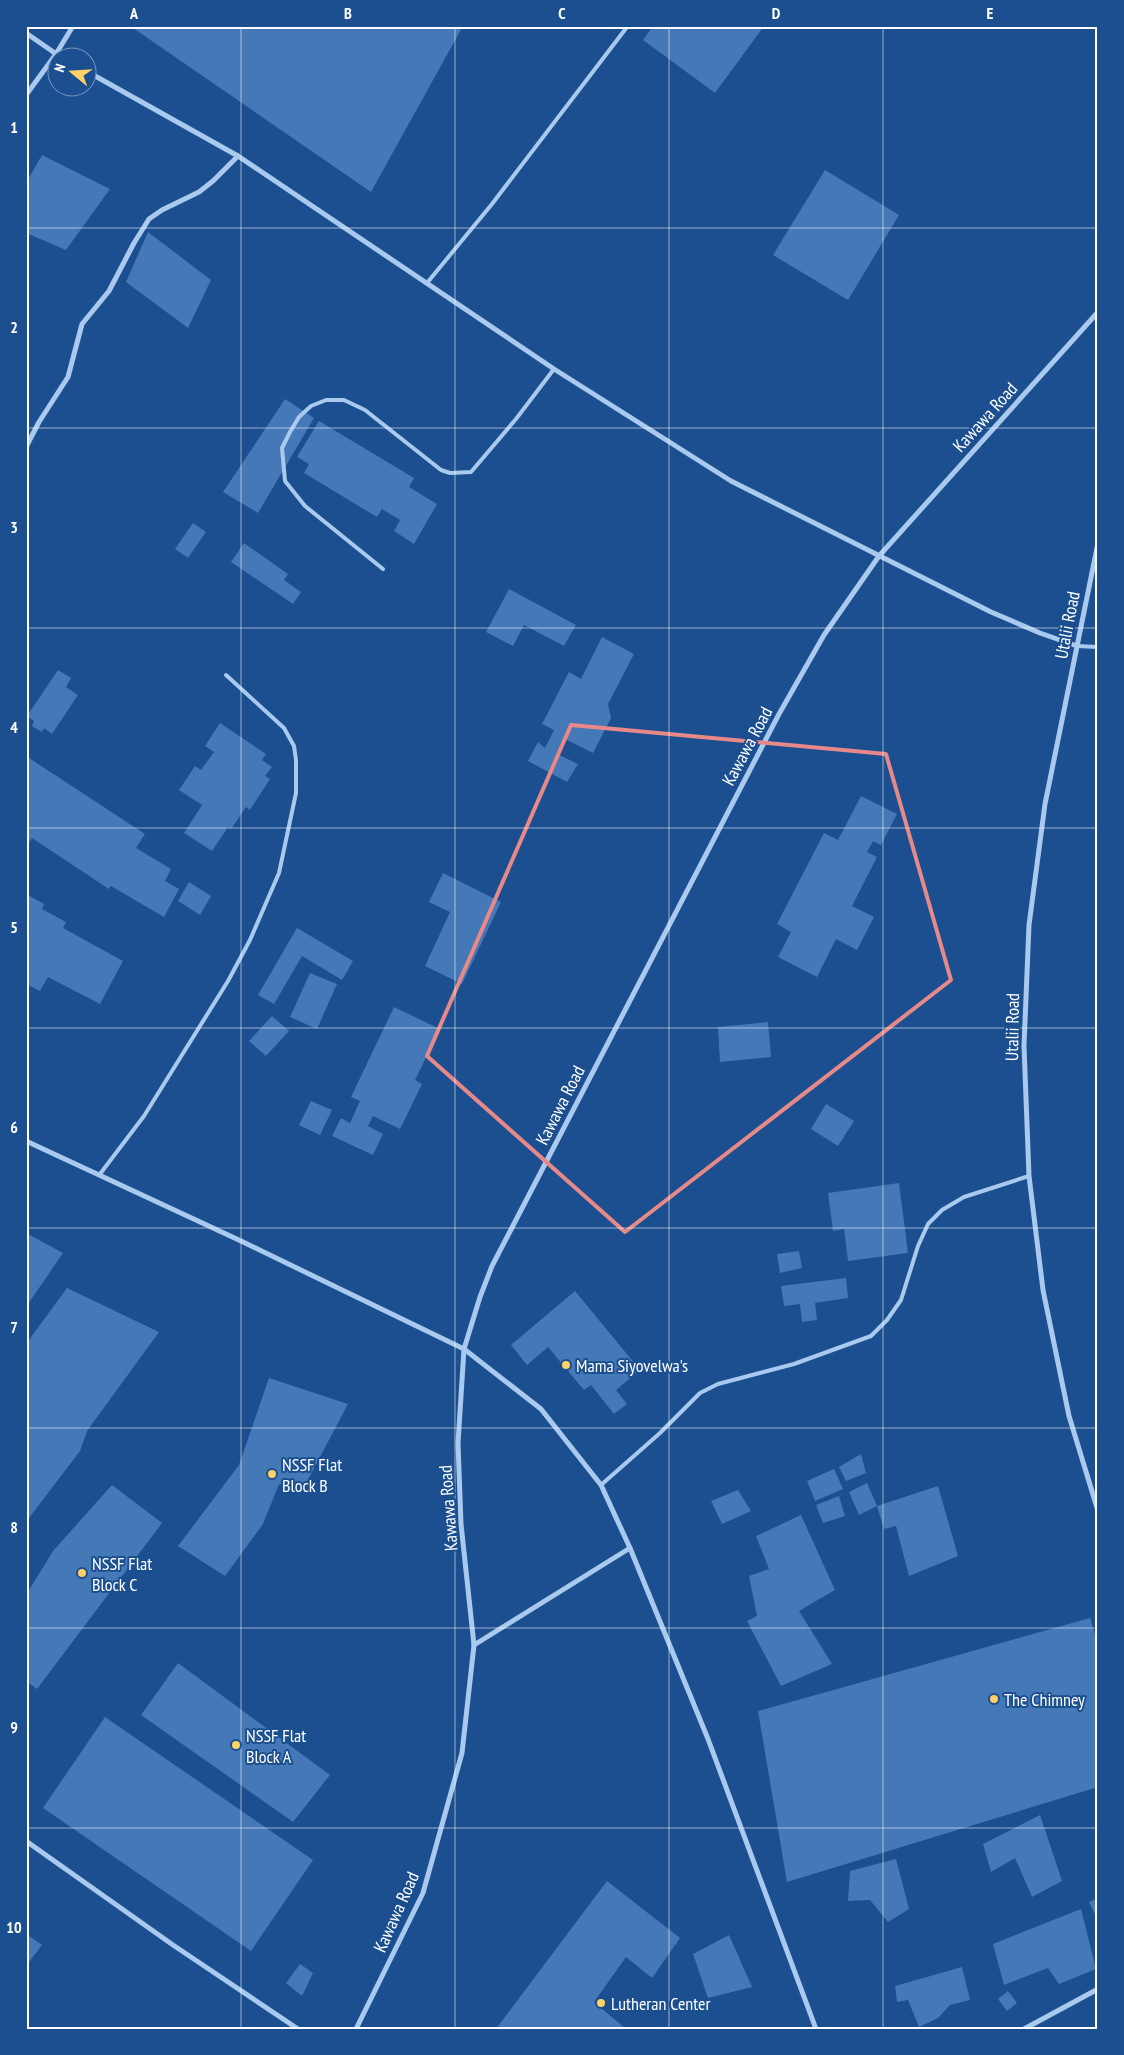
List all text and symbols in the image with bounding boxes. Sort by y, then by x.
text: A [129,3,139,23]
text: B [344,3,352,23]
text: C [558,3,566,23]
text: D [772,3,781,23]
text: E [987,3,994,23]
north arrow [48,48,98,98]
text: N [50,62,69,74]
text: 1 [10,117,18,137]
text: 2 [10,317,18,337]
street label: Kawawa Road [948,377,1022,457]
text: 3 [10,517,18,537]
street label: Utalii Road [1049,589,1085,661]
street label: Kawawa Road [717,703,777,789]
text: 4 [10,717,18,737]
text: 5 [10,917,18,937]
street label: Utalii Road [1000,993,1024,1061]
street label: Kawawa Road [530,1062,590,1148]
text: 6 [10,1117,18,1137]
text: 7 [10,1317,18,1337]
place label: Mama Siyovelwa's [576,1354,688,1377]
marker: Mama Siyovelwa's [560,1359,572,1371]
place label: NSSF Flat Block B [282,1453,342,1497]
street label: Kawawa Road [434,1464,462,1552]
marker: NSSF Flat Block B [266,1468,278,1480]
text: 8 [10,1517,18,1537]
place label: NSSF Flat Block C [92,1552,152,1596]
marker: NSSF Flat Block C [76,1567,88,1579]
place label: The Chimney [1004,1688,1085,1711]
marker: The Chimney [988,1693,1000,1705]
text: 9 [10,1717,18,1737]
place label: NSSF Flat Block A [246,1724,306,1768]
marker: NSSF Flat Block A [230,1739,242,1751]
street label: Kawawa Road [368,1868,424,1956]
text: 10 [6,1917,22,1937]
place label: Lutheran Center [611,1992,710,2015]
marker: Lutheran Center [595,1997,607,2009]

